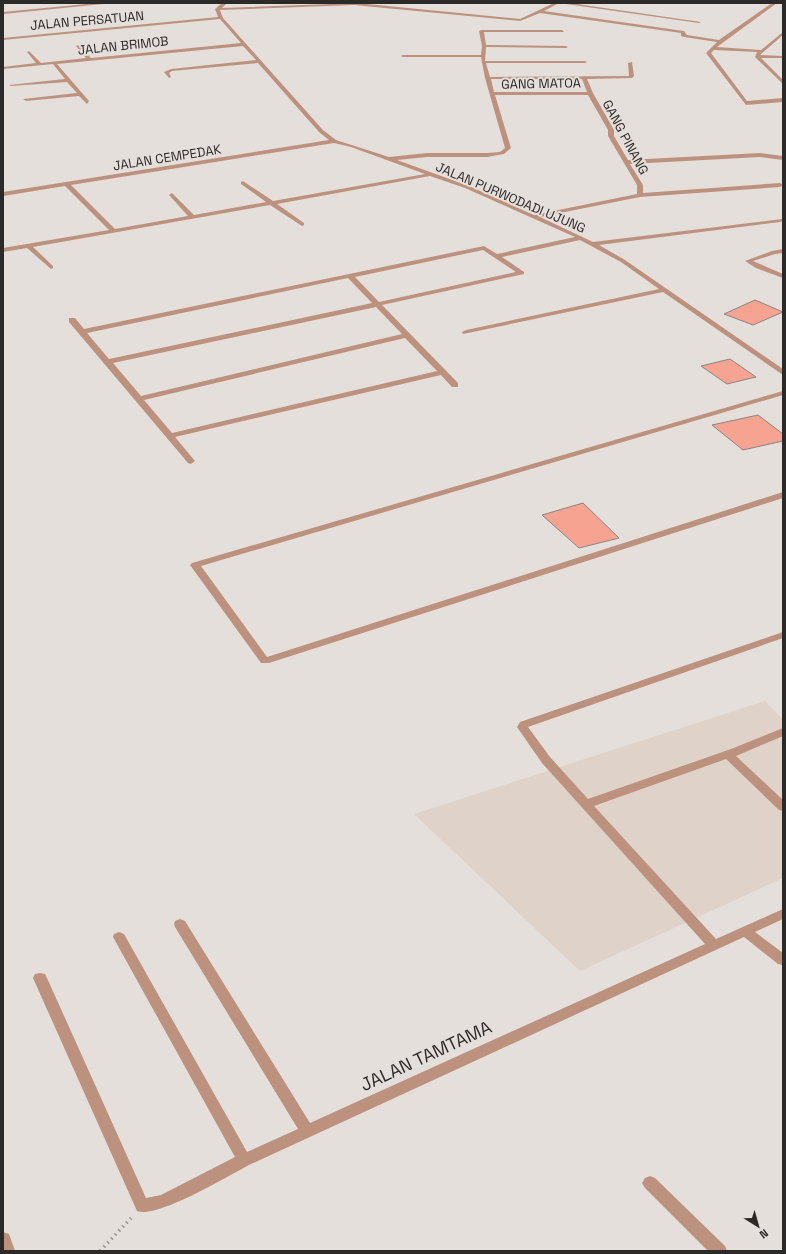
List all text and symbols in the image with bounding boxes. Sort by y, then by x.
street label: JALAN PERSATUAN [29,7,145,34]
street label: JALAN BRIMOB [77,32,169,59]
street label: GANG MATOA [501,74,581,93]
street label: GANG PINANG [599,97,652,178]
street label: JALAN CEMPEDAK [112,141,223,174]
street label: JALAN PURWODADI UJUNG [433,158,588,237]
street label: JALAN TAMTAMA [356,1015,495,1096]
north arrow [738,1206,778,1246]
text: N [757,1226,771,1242]

